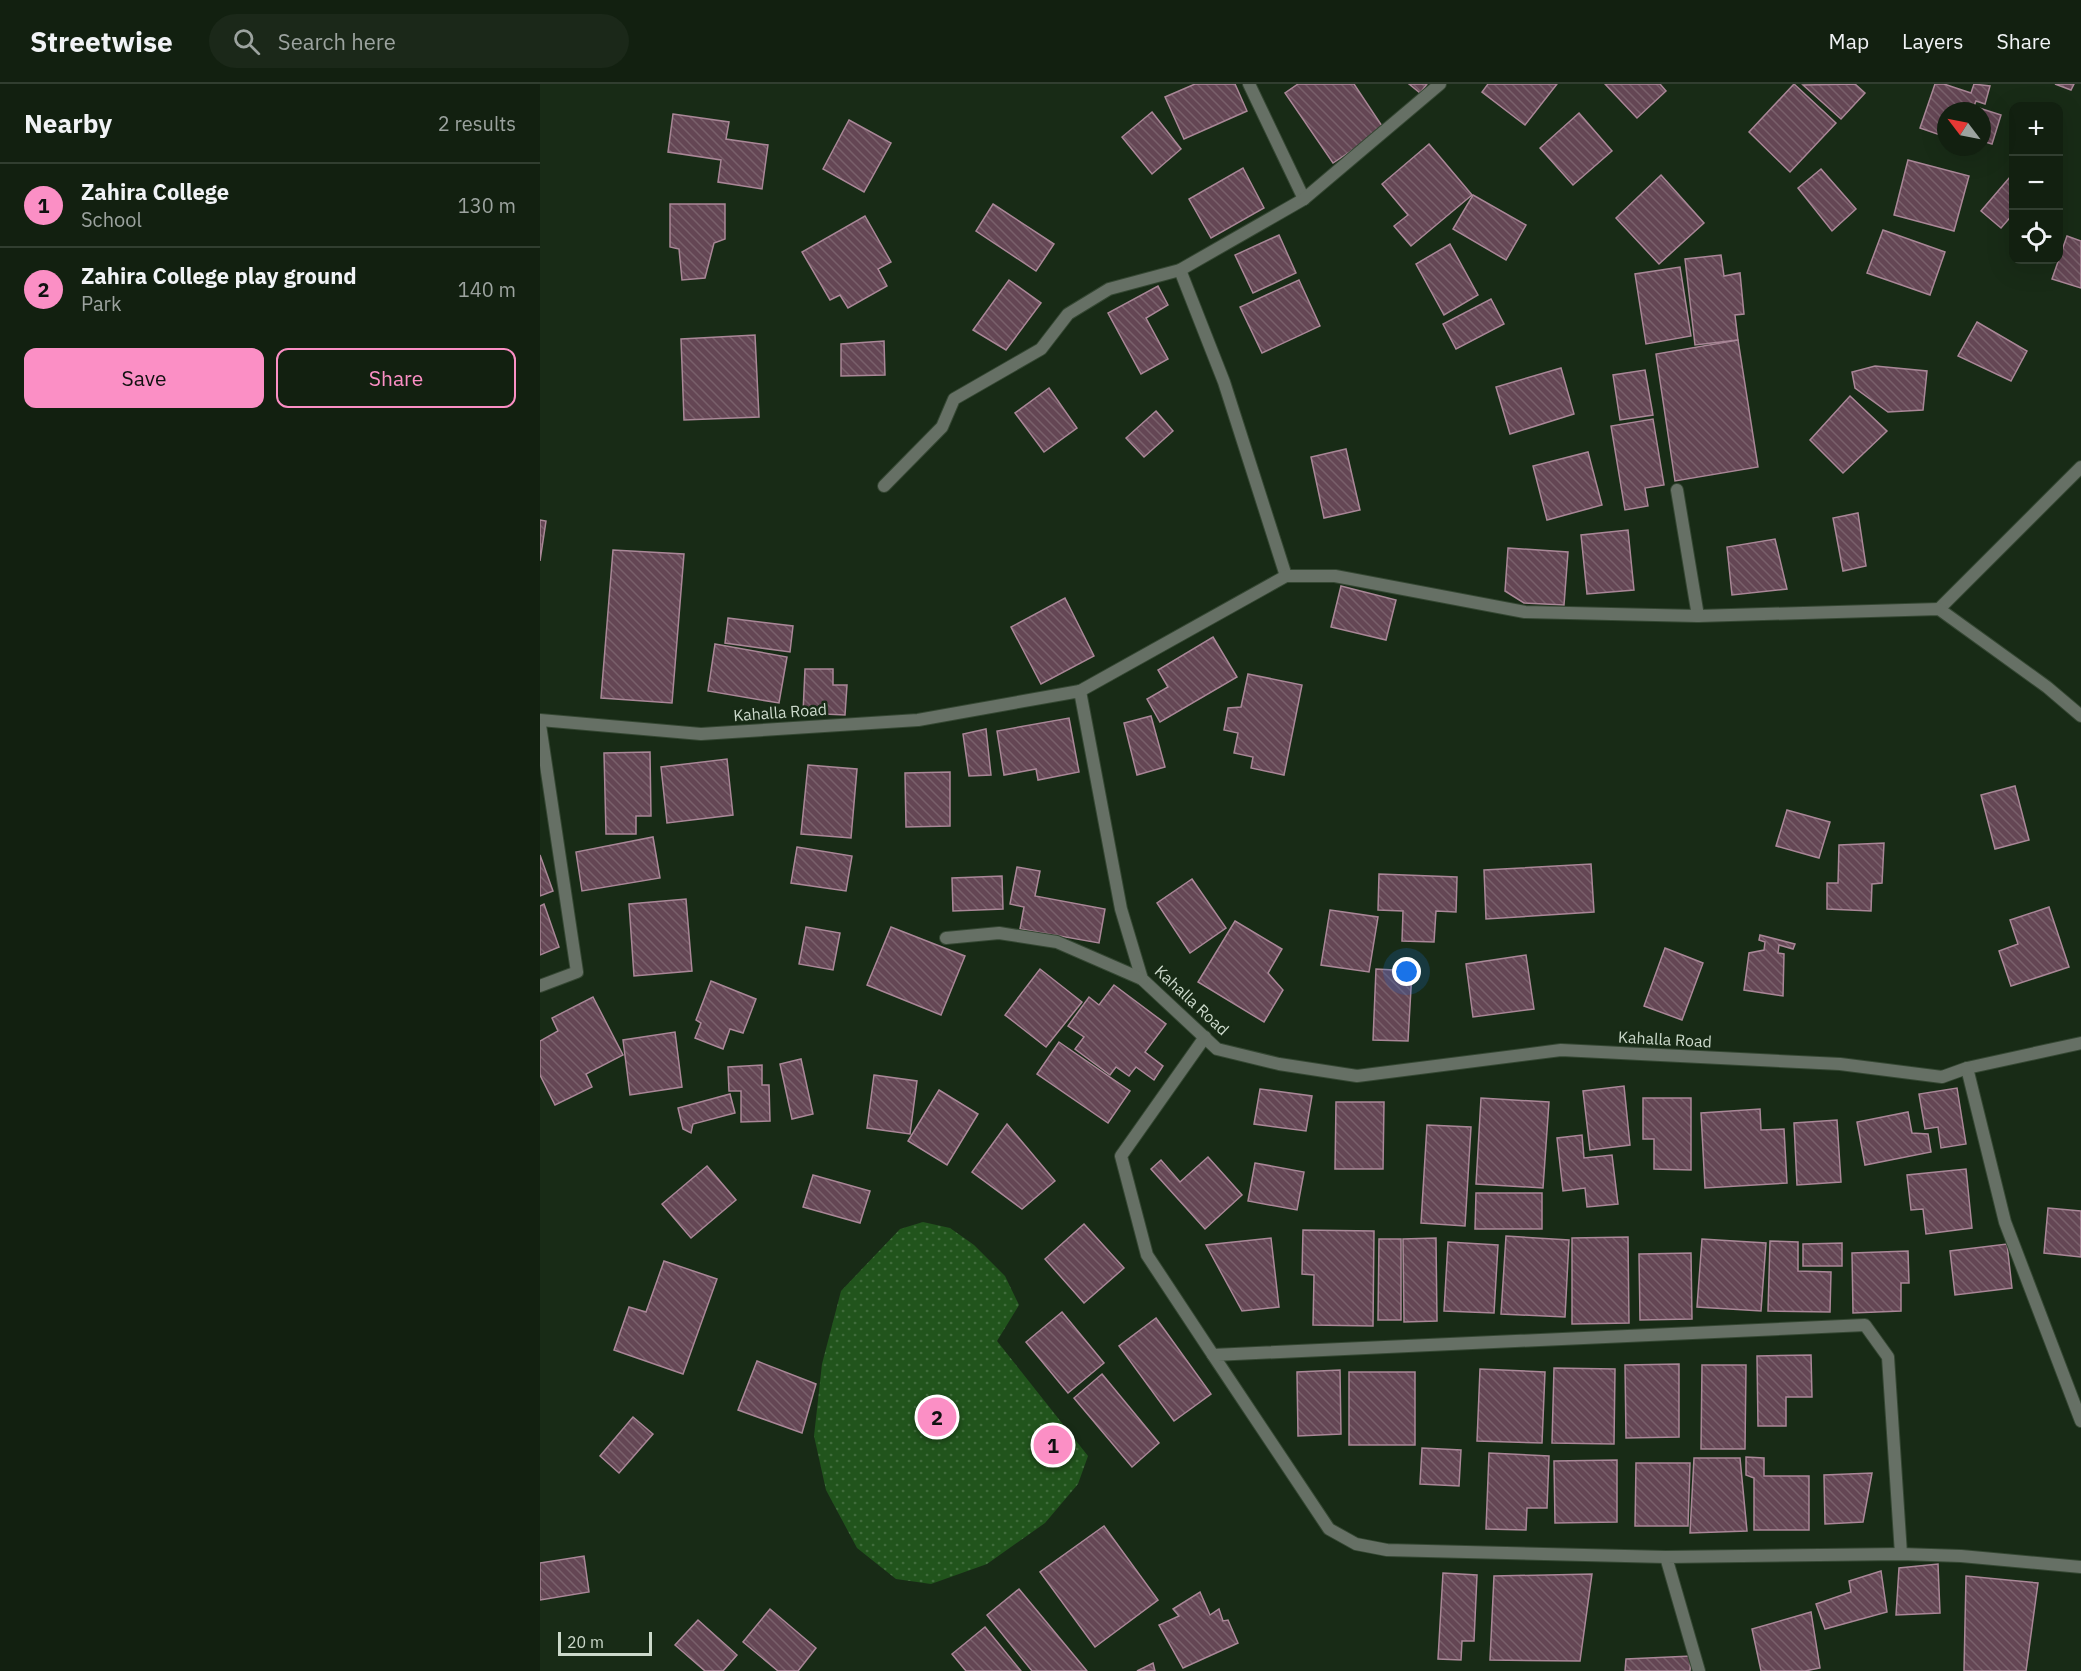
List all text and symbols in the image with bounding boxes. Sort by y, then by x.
search box [209,14,629,68]
text: Streetwise [30,23,173,60]
icon: search [230,25,263,58]
text: Search here [278,27,396,56]
text: Map [1829,27,1869,55]
text: Layers [1902,27,1964,55]
text: Share [1997,27,2051,55]
north arrow [1937,102,1991,156]
map controls [2009,102,2063,264]
button: + [2009,102,2063,156]
text: Nearby [24,106,112,140]
text: 2 results [438,110,516,137]
button: − [2009,156,2063,210]
text: Zahira College [81,177,229,206]
text: 1 [38,192,50,219]
text: 130 m [458,192,516,219]
text: School [81,206,142,233]
button: locate [2009,210,2063,264]
text: Zahira College play ground [81,261,357,290]
text: 2 [38,276,50,303]
text: 140 m [458,276,516,303]
text: Park [81,290,121,317]
button: Save [24,348,264,408]
button: Share [276,348,516,408]
street label: Kahalla Road [733,699,827,725]
your location [1392,957,1421,986]
street label: Kahalla Road [1151,961,1233,1039]
street label: Kahalla Road [1618,1027,1712,1051]
pin: 2 [918,1394,956,1440]
pin: 1 [1034,1422,1072,1468]
scale bar [558,1629,652,1656]
text: 20 m [567,1632,604,1652]

